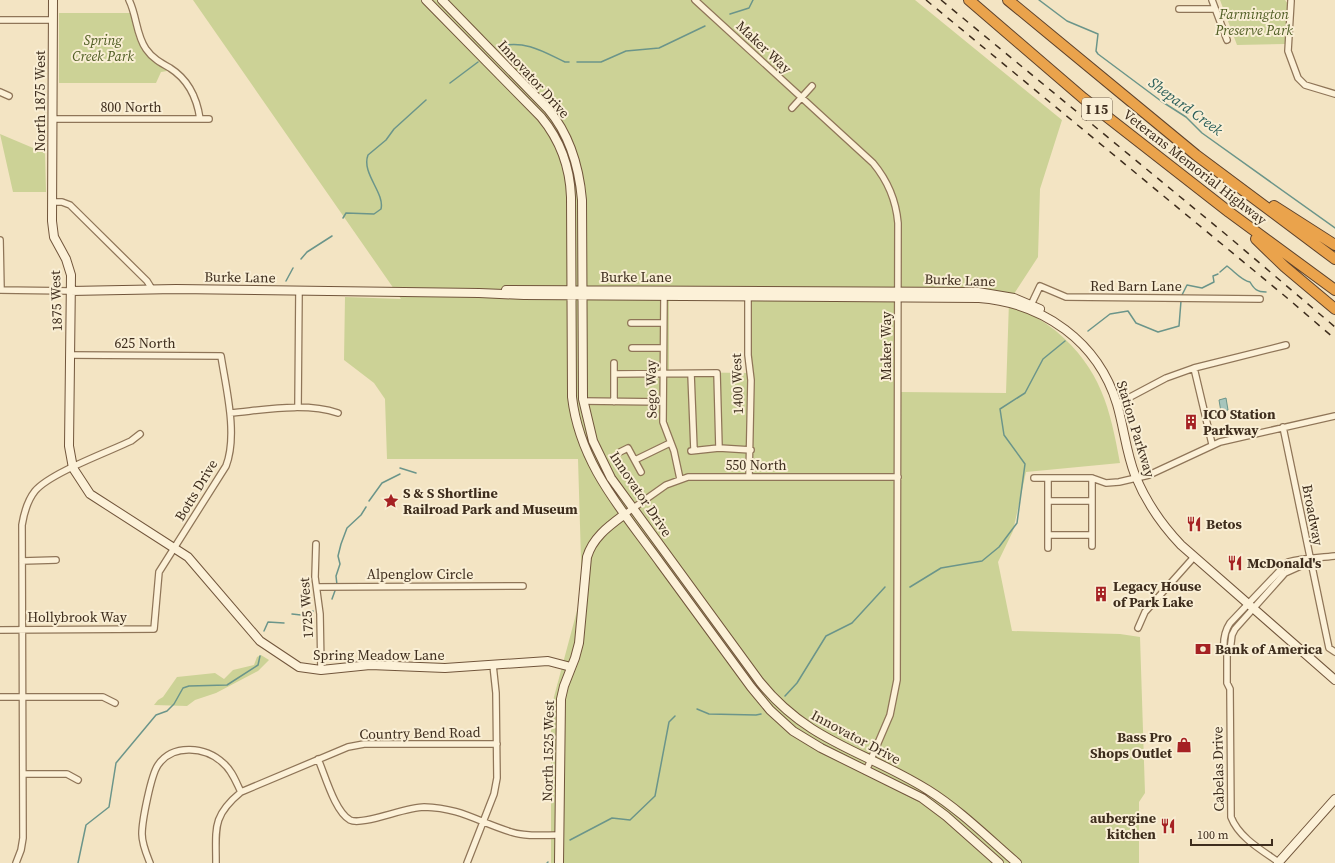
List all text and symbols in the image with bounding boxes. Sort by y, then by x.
park label: Farmington Preserve Park [1214,4,1293,40]
street label: Maker Way [732,16,797,79]
park label: Spring Creek Park [72,30,134,66]
street label: Innovator Drive [493,36,575,122]
street label: North 1875 West [30,50,50,152]
water label: Shepard Creek [1145,72,1228,141]
street label: 800 North [100,97,162,117]
road number: I 15 [1082,98,1112,120]
street label: Veterans Memorial Highway [1119,105,1272,230]
street label: Burke Lane [204,266,276,288]
street label: Burke Lane [600,267,672,287]
street label: Burke Lane [924,269,996,291]
street label: 1875 West [45,270,67,332]
street label: Red Barn Lane [1090,276,1182,296]
street label: Maker Way [876,310,896,381]
street label: 625 North [114,333,176,353]
street label: 1400 West [726,353,748,415]
street label: Sego Way [640,359,662,418]
street label: Station Parkway [1112,378,1160,481]
place label: ICO Station Parkway [1203,404,1276,440]
building icon: ICO Station Parkway [1182,413,1200,431]
street label: Innovator Drive [605,447,677,541]
street label: Botts Drive [170,455,222,525]
street label: 550 North [725,455,787,475]
place label: S & S Shortline Railroad Park and Museum [403,483,578,519]
street label: Broadway [1297,483,1329,548]
place icon: S & S Shortline Railroad Park and Museum [382,492,400,510]
place label: Betos [1206,514,1242,534]
restaurant icon: Betos [1185,515,1203,533]
place label: McDonald's [1247,553,1322,573]
restaurant icon: McDonald's [1226,554,1244,572]
street label: Alpenglow Circle [367,564,473,584]
street label: 1725 West [294,576,318,639]
place label: Legacy House of Park Lake [1113,576,1201,612]
building icon: Legacy House of Park Lake [1092,585,1110,603]
street label: Hollybrook Way [27,607,128,627]
place label: Bank of America [1215,639,1323,659]
bank icon: Bank of America [1194,640,1212,658]
street label: Spring Meadow Lane [313,645,445,665]
street label: North 1525 West [537,700,559,802]
street label: Innovator Drive [808,705,904,769]
street label: Country Bend Road [359,722,481,744]
street label: Cabelas Drive [1207,726,1229,812]
place label: Bass Pro Shops Outlet [1090,727,1173,763]
shop icon: Bass Pro Shops Outlet [1175,736,1193,754]
place label: aubergine kitchen [1090,808,1156,844]
restaurant icon: aubergine kitchen [1159,817,1177,835]
scale bar [1191,821,1272,847]
text: 100 m [1197,827,1229,843]

